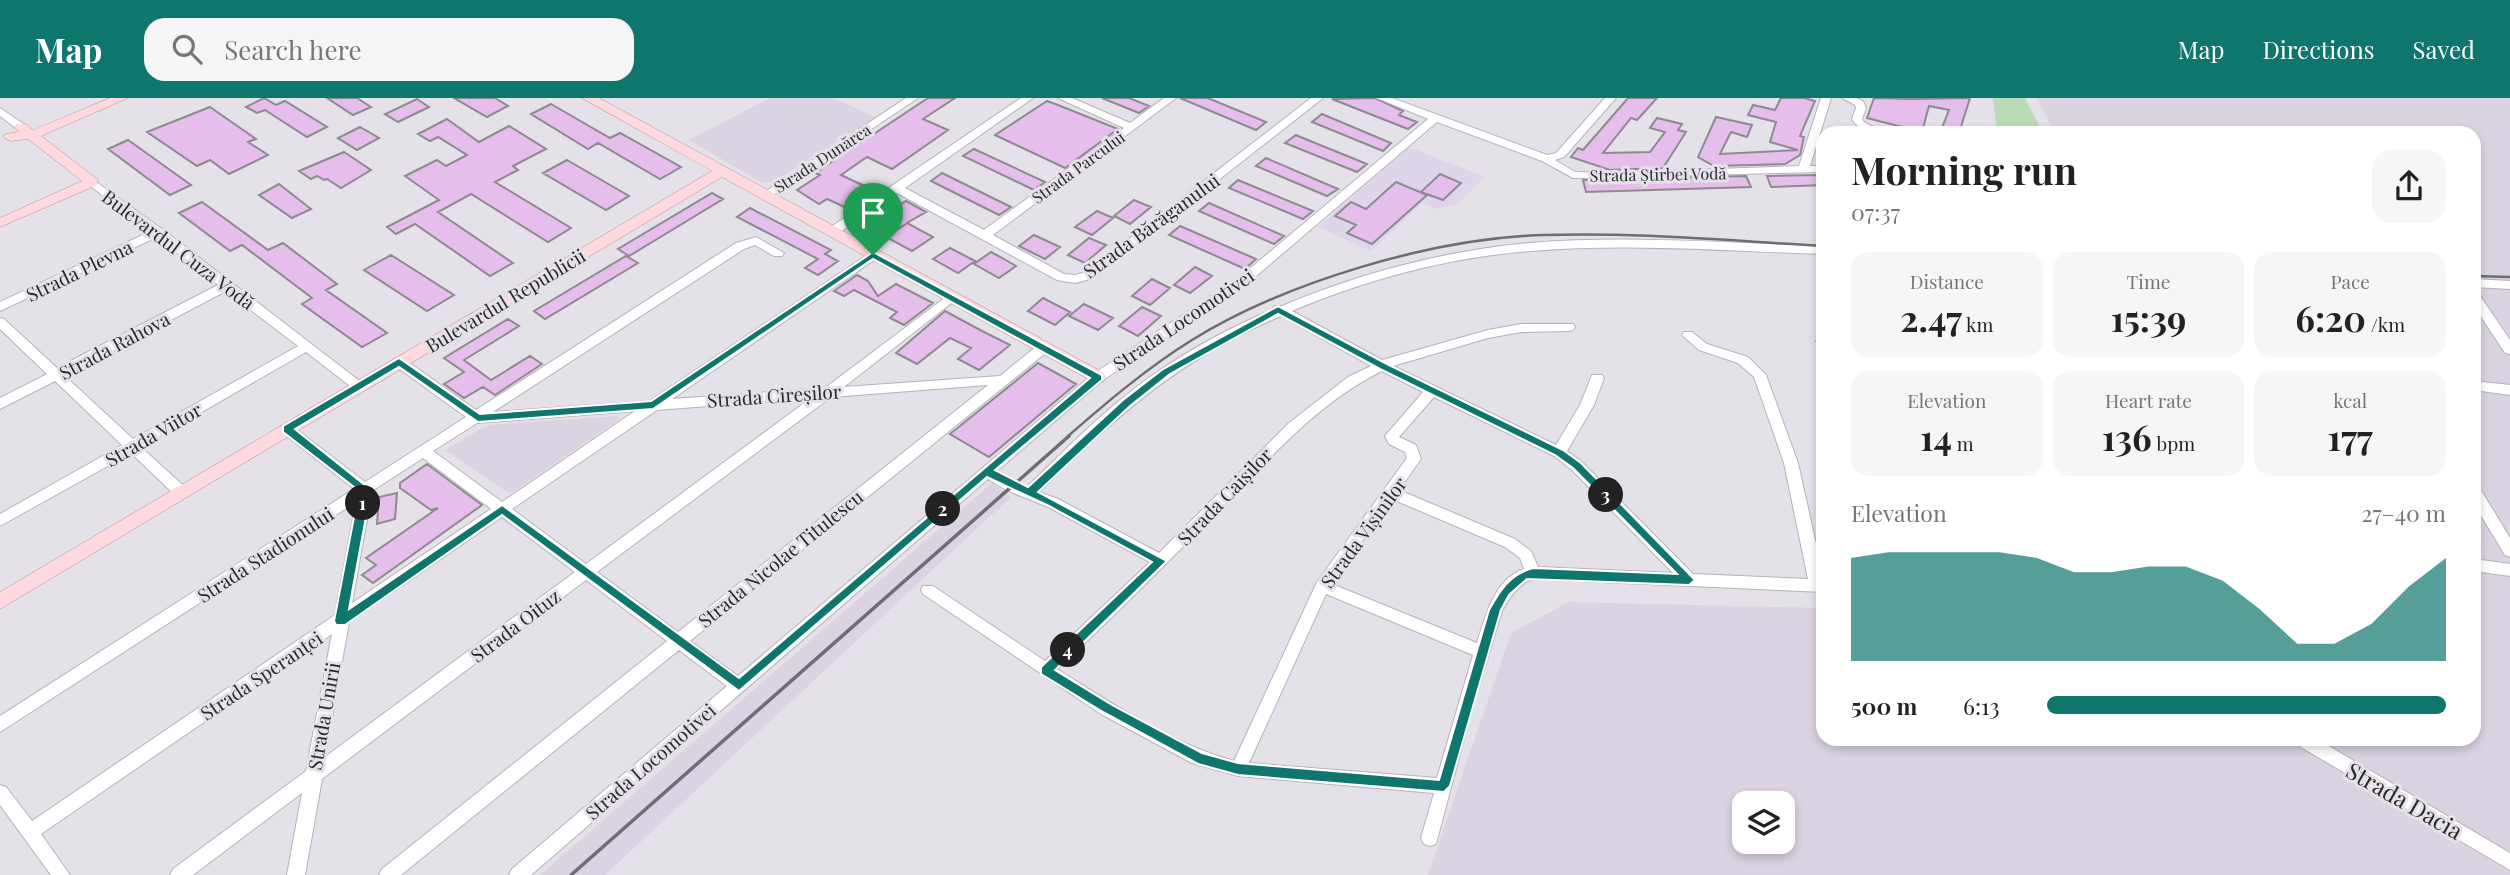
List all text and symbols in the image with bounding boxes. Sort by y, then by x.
search box [144,18,634,81]
text: Map [35,27,102,71]
icon: search [168,30,206,68]
text: Search here [224,32,362,67]
text: Map [2178,33,2224,65]
text: Directions [2262,33,2375,65]
text: Saved [2413,33,2475,65]
street label: Strada Dunărea [769,119,875,197]
street label: Strada Parcului [1027,126,1129,208]
text: Morning run [1851,144,2077,195]
button: share [2372,149,2446,223]
street label: Strada Știrbei Vodă [1590,162,1727,187]
street label: Strada Bărăganului [1077,166,1225,283]
street label: Bulevardul Cuza Vodă [97,183,261,315]
pin [843,183,903,255]
icon: arrive [854,194,892,232]
text: 07:37 [1851,196,1900,227]
street label: Strada Plevna [21,233,137,307]
street label: Bulevardul Republicii [420,242,590,358]
street label: Strada Locomotivei [1107,262,1259,376]
text: Distance [1910,268,1984,294]
text: Time [2127,268,2170,294]
text: Pace [2331,268,2370,294]
text: 2.47 [1900,294,1962,341]
text: 15:39 [2111,294,2186,341]
text: 6:20 [2295,294,2366,341]
street label: Strada Rahova [54,305,174,385]
text: km [1962,311,1993,337]
text: /km [2366,311,2405,337]
street label: Strada Cireșilor [706,377,842,413]
text: Elevation [1907,387,1986,413]
text: Heart rate [2105,387,2192,413]
text: kcal [2333,387,2367,413]
street label: Strada Viitor [100,396,206,472]
text: 14 [1920,413,1952,460]
text: 136 [2102,413,2152,460]
text: 177 [2328,413,2373,460]
text: m [1952,430,1974,456]
text: bpm [2152,430,2195,456]
street label: Strada Caișilor [1171,441,1278,550]
street label: Strada Vișinilor [1314,471,1412,593]
pin: 3 [1588,478,1624,512]
text: 3 [1601,481,1610,507]
street label: Strada Nicolae Titulescu [692,483,868,633]
pin: 1 [346,486,380,520]
text: 1 [359,489,366,515]
pin: 2 [926,492,960,526]
text: 2 [938,495,947,521]
text: Elevation [1851,497,1947,528]
text: 27–40 m [2361,497,2446,528]
street label: Strada Stadionului [192,500,339,608]
street label: Strada Oituz [465,583,565,667]
street label: Strada Speranței [195,624,327,725]
pin: 4 [1050,632,1086,668]
text: 4 [1062,636,1073,662]
street label: Strada Unirii [301,660,345,772]
text: 500 m [1851,690,1917,721]
text: 6:13 [1963,690,2000,721]
street label: Strada Locomotivei [579,697,721,825]
street label: Strada Dacia [2341,754,2469,846]
map controls [1732,791,1795,854]
button: layers [1732,791,1795,854]

